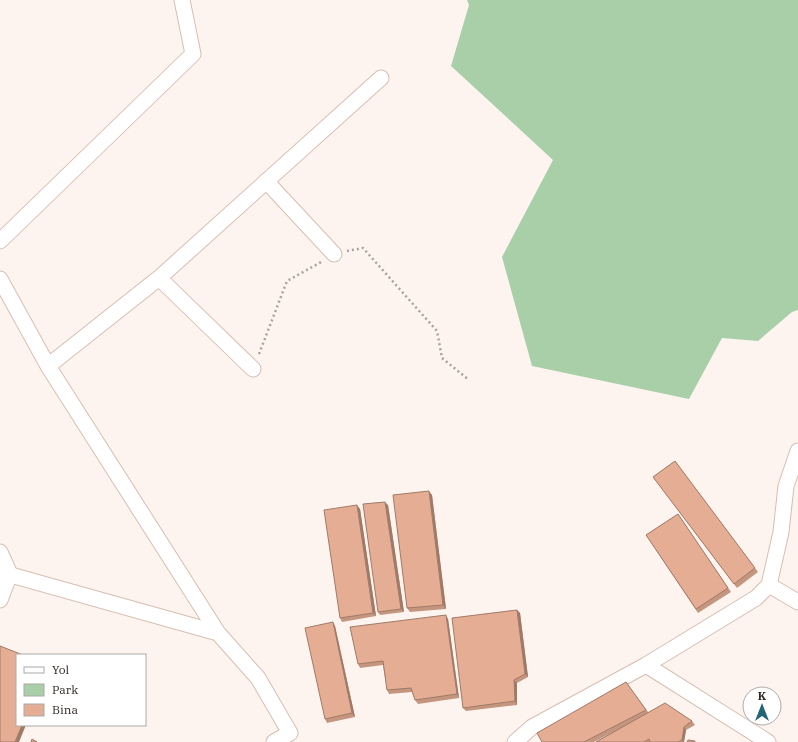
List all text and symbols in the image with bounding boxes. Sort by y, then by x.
legend [16,654,146,726]
text: Yol [52,662,70,677]
text: Park [52,682,78,697]
north arrow [742,686,782,726]
text: K [758,689,767,703]
text: Bina [52,702,78,717]

